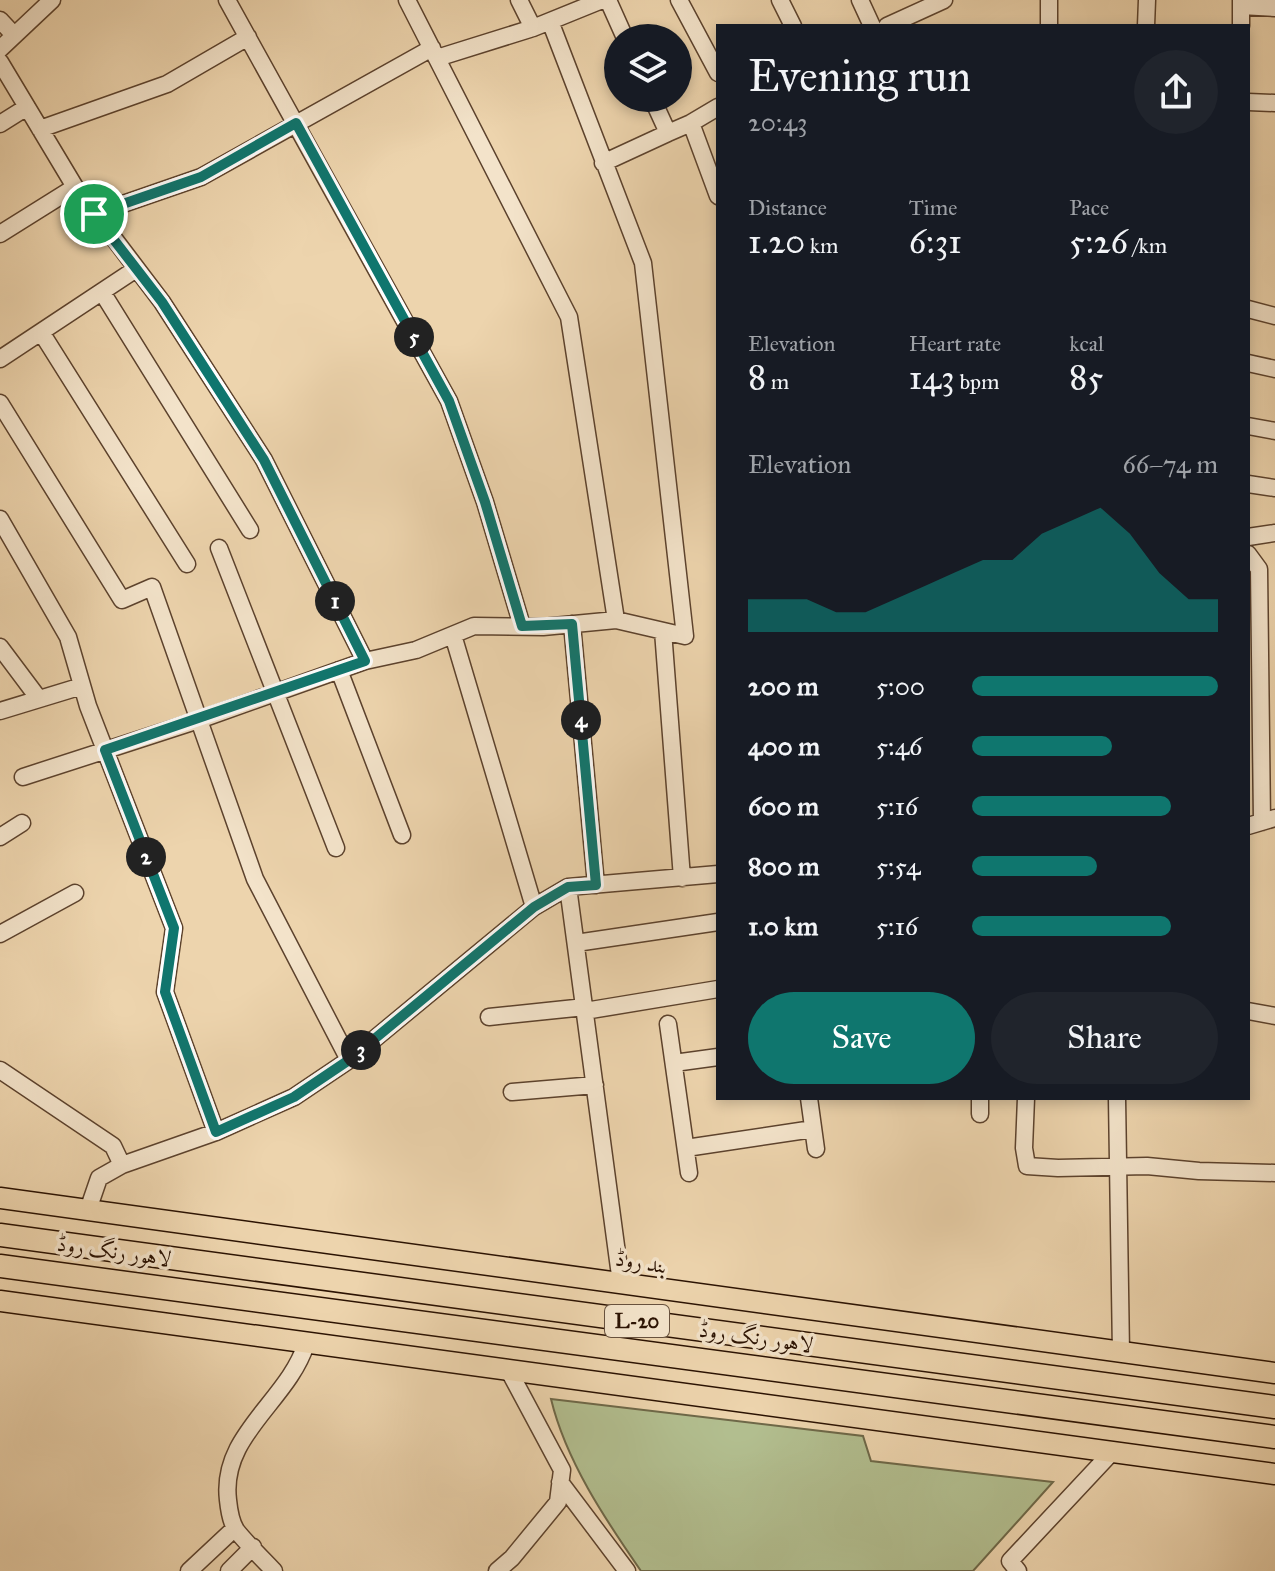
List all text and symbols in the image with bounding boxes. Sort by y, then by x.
map controls [604,24,692,112]
button: layers [604,24,692,112]
text: Evening run [748,49,971,103]
button: share [1134,50,1218,134]
text: 20:43 [748,106,807,138]
pin [60,180,128,248]
icon: arrive [72,192,116,236]
text: Distance [748,194,827,221]
text: Time [909,194,957,221]
text: Pace [1069,194,1109,221]
text: 1.20 [748,221,805,262]
text: 6:31 [909,221,962,262]
text: 5:26 [1069,221,1128,262]
text: km [805,232,839,259]
text: /km [1128,232,1167,259]
pin: 5 [394,317,434,357]
text: 5 [409,323,419,350]
text: Elevation [748,330,835,357]
text: Heart rate [909,330,1001,357]
text: kcal [1069,330,1104,357]
text: 8 [748,357,766,398]
text: 143 [909,357,955,398]
text: 85 [1069,357,1103,398]
text: m [766,368,789,395]
text: bpm [955,368,999,395]
text: Elevation [748,448,851,480]
text: 66–74 m [1123,448,1218,480]
pin: 1 [315,581,355,621]
text: 1 [331,587,339,614]
text: 200 m [748,670,819,702]
text: 5:00 [876,670,925,702]
pin: 4 [561,700,601,740]
text: 4 [575,706,587,733]
text: 400 m [748,730,820,762]
text: 5:46 [876,730,922,762]
text: 600 m [748,790,819,822]
text: 5:16 [876,790,918,822]
pin: 2 [126,837,166,877]
text: 2 [141,843,151,870]
text: 800 m [748,850,820,882]
text: 5:54 [876,850,921,882]
text: 1.0 km [748,910,818,942]
text: 5:16 [876,910,918,942]
button: Save [748,992,975,1084]
button: Share [991,992,1218,1084]
pin: 3 [341,1030,381,1070]
text: 3 [357,1036,365,1063]
street label: لاہور رنگ روڈ [55,1230,173,1272]
street label: بند روڈ [613,1245,669,1279]
road number: L-20 [605,1305,669,1337]
street label: لاہور رنگ روڈ [697,1316,815,1358]

